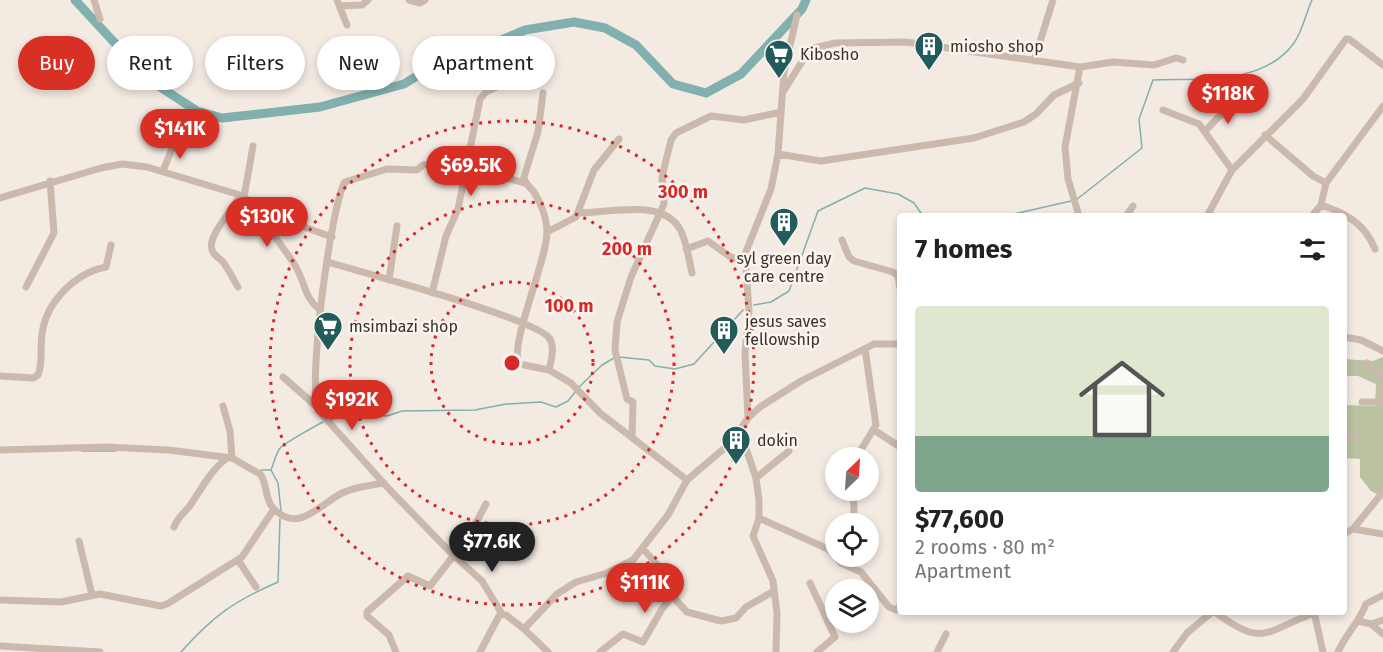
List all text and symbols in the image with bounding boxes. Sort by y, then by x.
building icon: miosho shop [913,30,945,72]
chip: Buy [18,36,95,90]
chip: Rent [107,36,193,90]
chip: Filters [205,36,305,90]
chip: New [317,36,400,90]
chip: Apartment [412,36,555,90]
place label: miosho shop [950,37,1044,56]
supermarket icon: Kibosho [763,38,795,80]
place label: Kibosho [800,45,859,64]
pin: $118K [1186,74,1270,125]
text: $118K [1202,81,1254,105]
pin: $141K [138,109,222,160]
text: $141K [154,116,206,140]
pin: $69.5K [422,146,520,197]
text: $69.5K [440,153,502,177]
text: 300 m [657,181,708,203]
pin: $130K [225,197,309,248]
text: $130K [240,204,294,228]
building icon: syl green day care centre [768,206,800,248]
icon: filters [1296,233,1329,266]
text: 7 homes [915,234,1012,265]
text: 200 m [602,238,652,260]
place label: syl green day care centre [737,249,832,286]
text: 100 m [545,295,593,317]
supermarket icon: msimbazi shop [312,310,344,352]
place label: jesus saves fellowship [744,312,826,349]
building icon: jesus saves fellowship [708,314,740,356]
place label: msimbazi shop [349,317,458,336]
icon: home [1068,345,1176,453]
centre of rings [502,353,522,373]
pin: $192K [310,380,394,431]
text: $192K [325,387,379,411]
building icon: dokin [720,424,752,466]
place label: dokin [757,431,798,450]
north arrow [825,447,879,501]
map controls [825,447,879,633]
text: $77,600 [915,504,1004,535]
button: locate [825,513,879,567]
pin: $77.6K [443,522,541,573]
text: $77.6K [463,529,521,553]
text: 2 rooms · 80 m² [915,535,1055,559]
text: Apartment [915,559,1011,583]
pin: $111K [603,563,687,614]
text: $111K [620,570,670,594]
button: layers [825,579,879,633]

